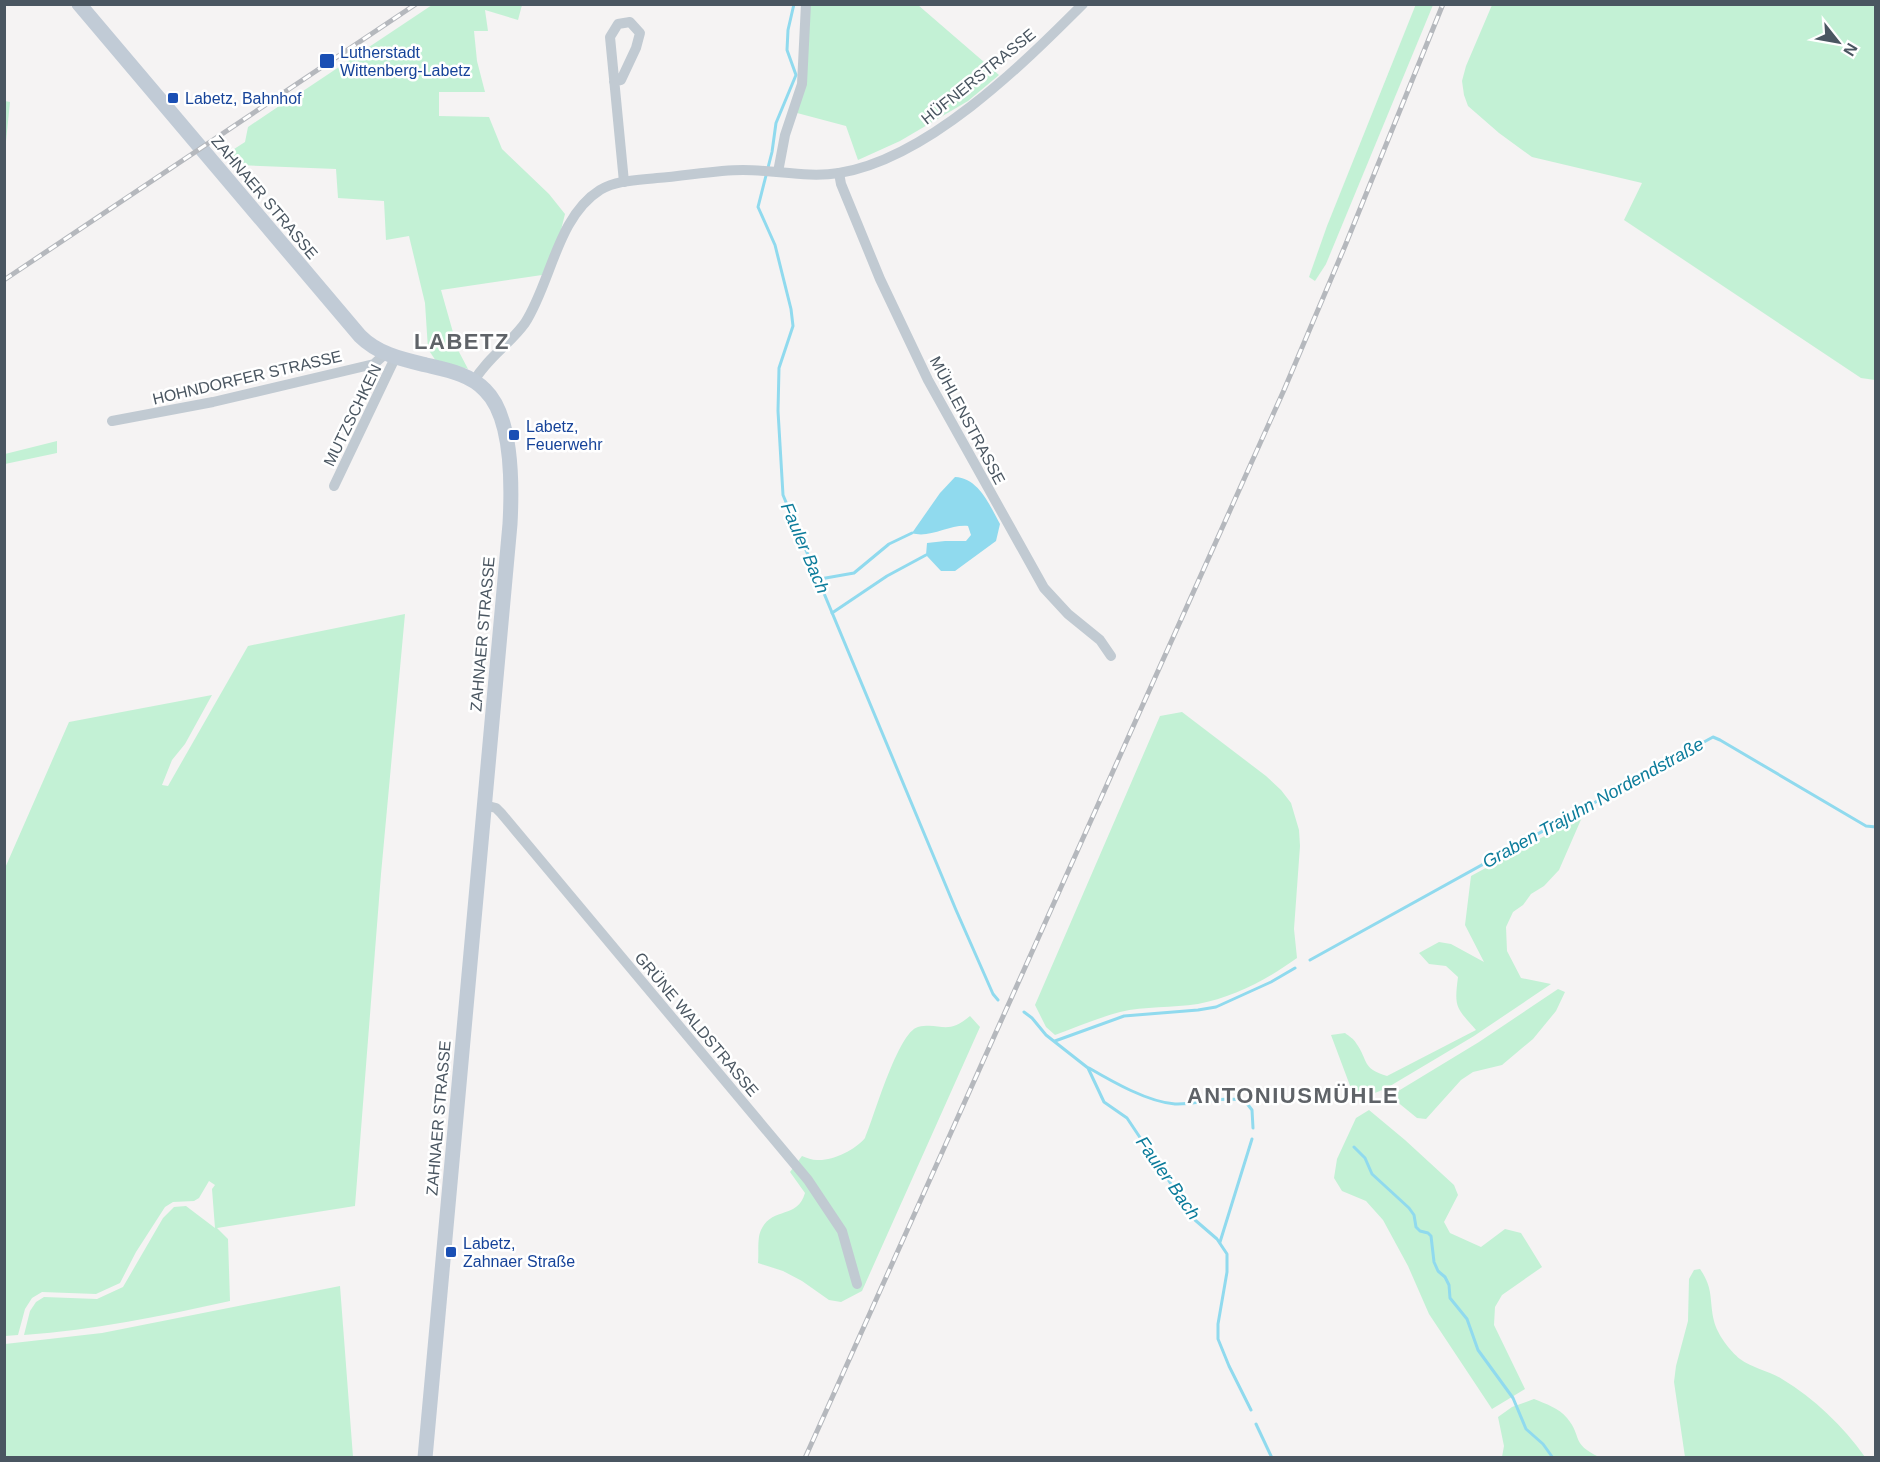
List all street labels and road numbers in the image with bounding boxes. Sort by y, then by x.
street label: HÜFNERSTRASSE [918,25,1039,127]
street label: ZAHNAER STRASSE [208,132,321,262]
street label: HOHNDORFER STRASSE [151,347,343,408]
street label: MÜHLENSTRASSE [927,353,1008,487]
street label: MUTZSCHKEN [320,362,384,469]
street label: ZAHNAER STRASSE [467,556,498,712]
street label: GRÜNE WALDSTRASSE [631,949,762,1100]
street label: ZAHNAER STRASSE [423,1040,454,1196]

